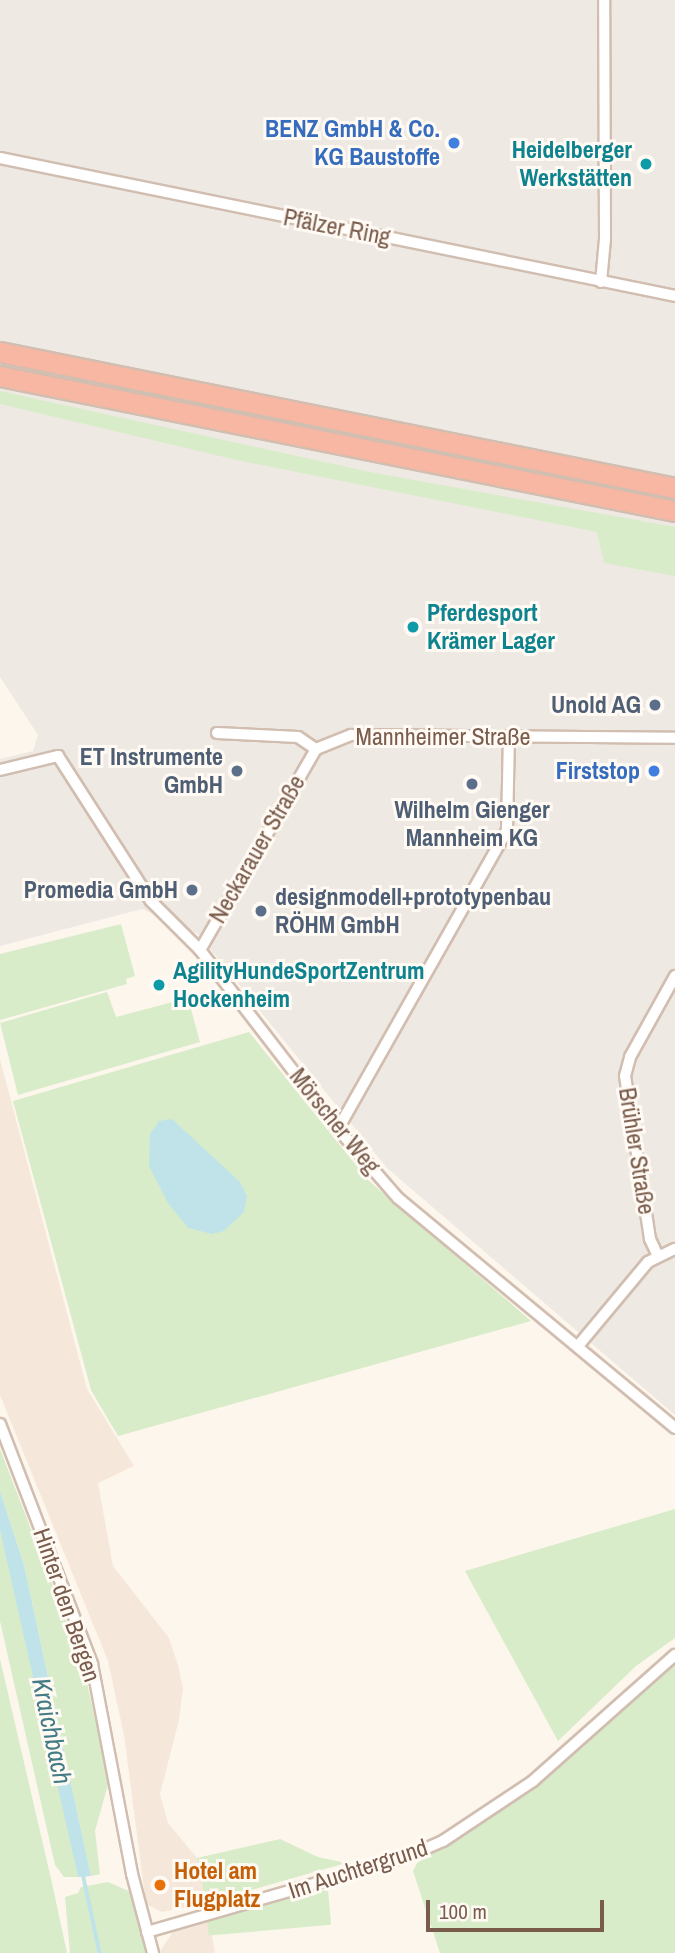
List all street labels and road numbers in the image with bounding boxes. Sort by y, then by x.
street label: Pfälzer Ring [281,203,393,251]
street label: Mannheimer Straße [355,723,531,751]
street label: Neckarauer Straße [203,770,311,928]
street label: Mörscher Weg [284,1062,386,1180]
street label: Brühler Straße [613,1086,661,1216]
street label: Hinter den Bergen [27,1524,107,1686]
street label: Im Auchtergrund [284,1833,432,1905]

